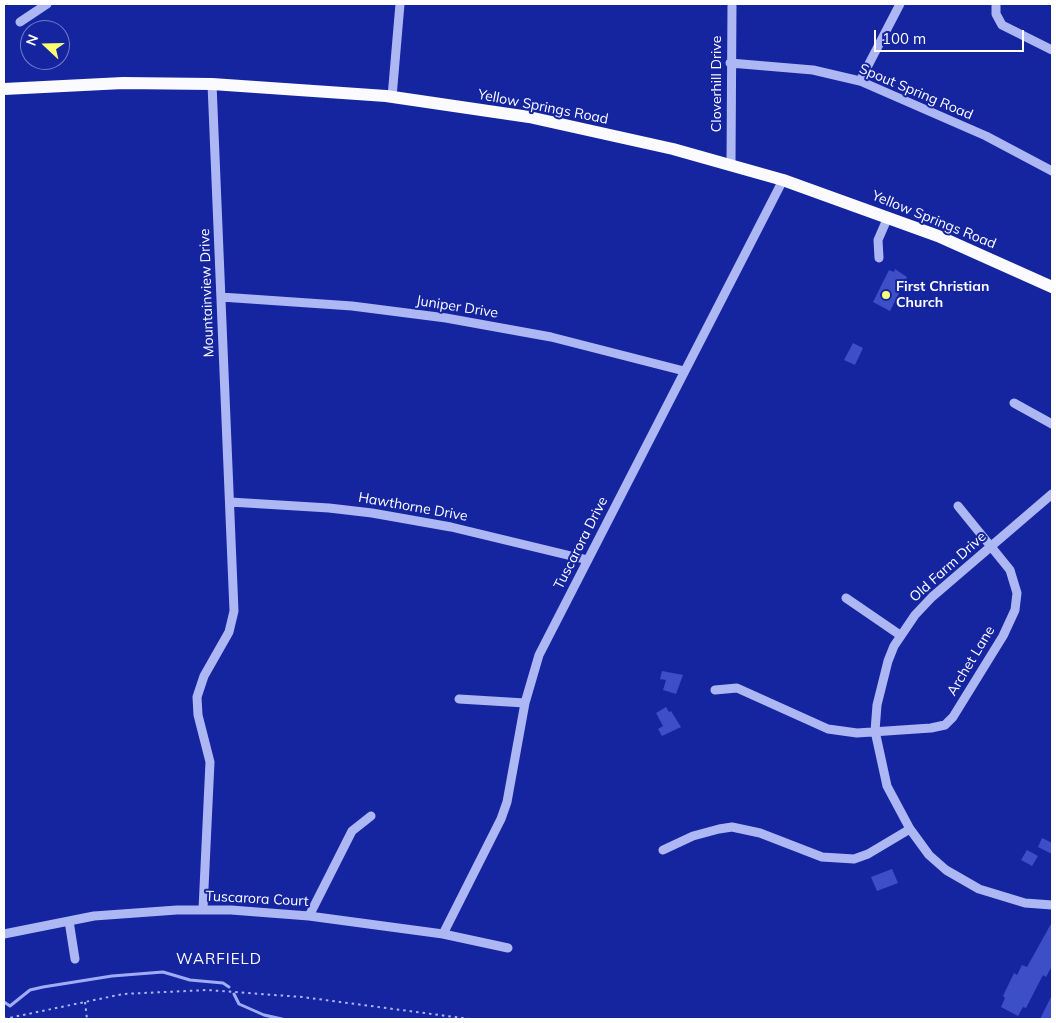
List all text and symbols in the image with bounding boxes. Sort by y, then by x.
north arrow [20,20,70,70]
scale bar [876,20,1026,52]
text: 100 m [882,29,926,48]
text: N [22,32,42,48]
street label: Cloverhill Drive [709,36,725,132]
street label: Spout Spring Road [857,60,975,124]
street label: Yellow Springs Road [476,86,610,128]
street label: Yellow Springs Road [869,187,999,253]
street label: Mountainview Drive [196,228,218,358]
place label: First Christian Church [896,279,989,312]
marker: First Christian Church [880,289,892,301]
street label: Juniper Drive [415,292,499,322]
street label: Hawthorne Drive [357,489,469,525]
street label: Tuscarora Drive [550,494,612,592]
street label: Old Farm Drive [906,528,990,606]
street label: Archet Lane [944,623,998,699]
street label: Tuscarora Court [205,888,309,910]
district label: WARFIELD [175,950,263,968]

